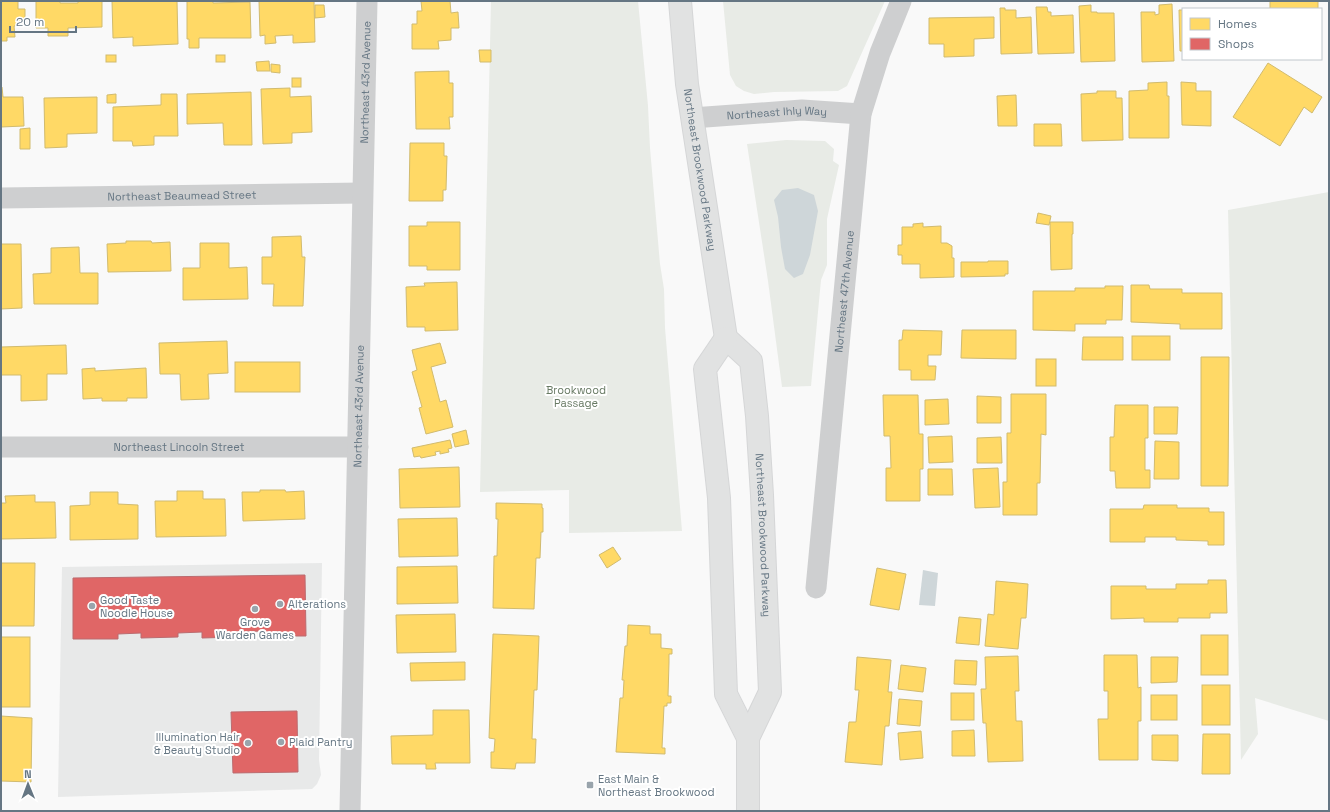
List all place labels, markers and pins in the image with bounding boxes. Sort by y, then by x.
place label: Good Taste Noodle House [100,593,173,620]
place label: Alterations [288,597,346,611]
marker: Alterations [275,599,285,609]
marker: Good Taste Noodle House [87,601,97,611]
marker: Grove Warden Games [250,604,260,614]
place label: Grove Warden Games [216,615,294,642]
place label: Illumination Hair & Beauty Studio [154,730,240,757]
place label: Plaid Pantry [289,735,353,749]
marker: Plaid Pantry [276,737,286,747]
marker: Illumination Hair & Beauty Studio [243,738,253,748]
place label: East Main & Northeast Brookwood [598,772,715,799]
marker: East Main & Northeast Brookwood [585,780,595,790]

